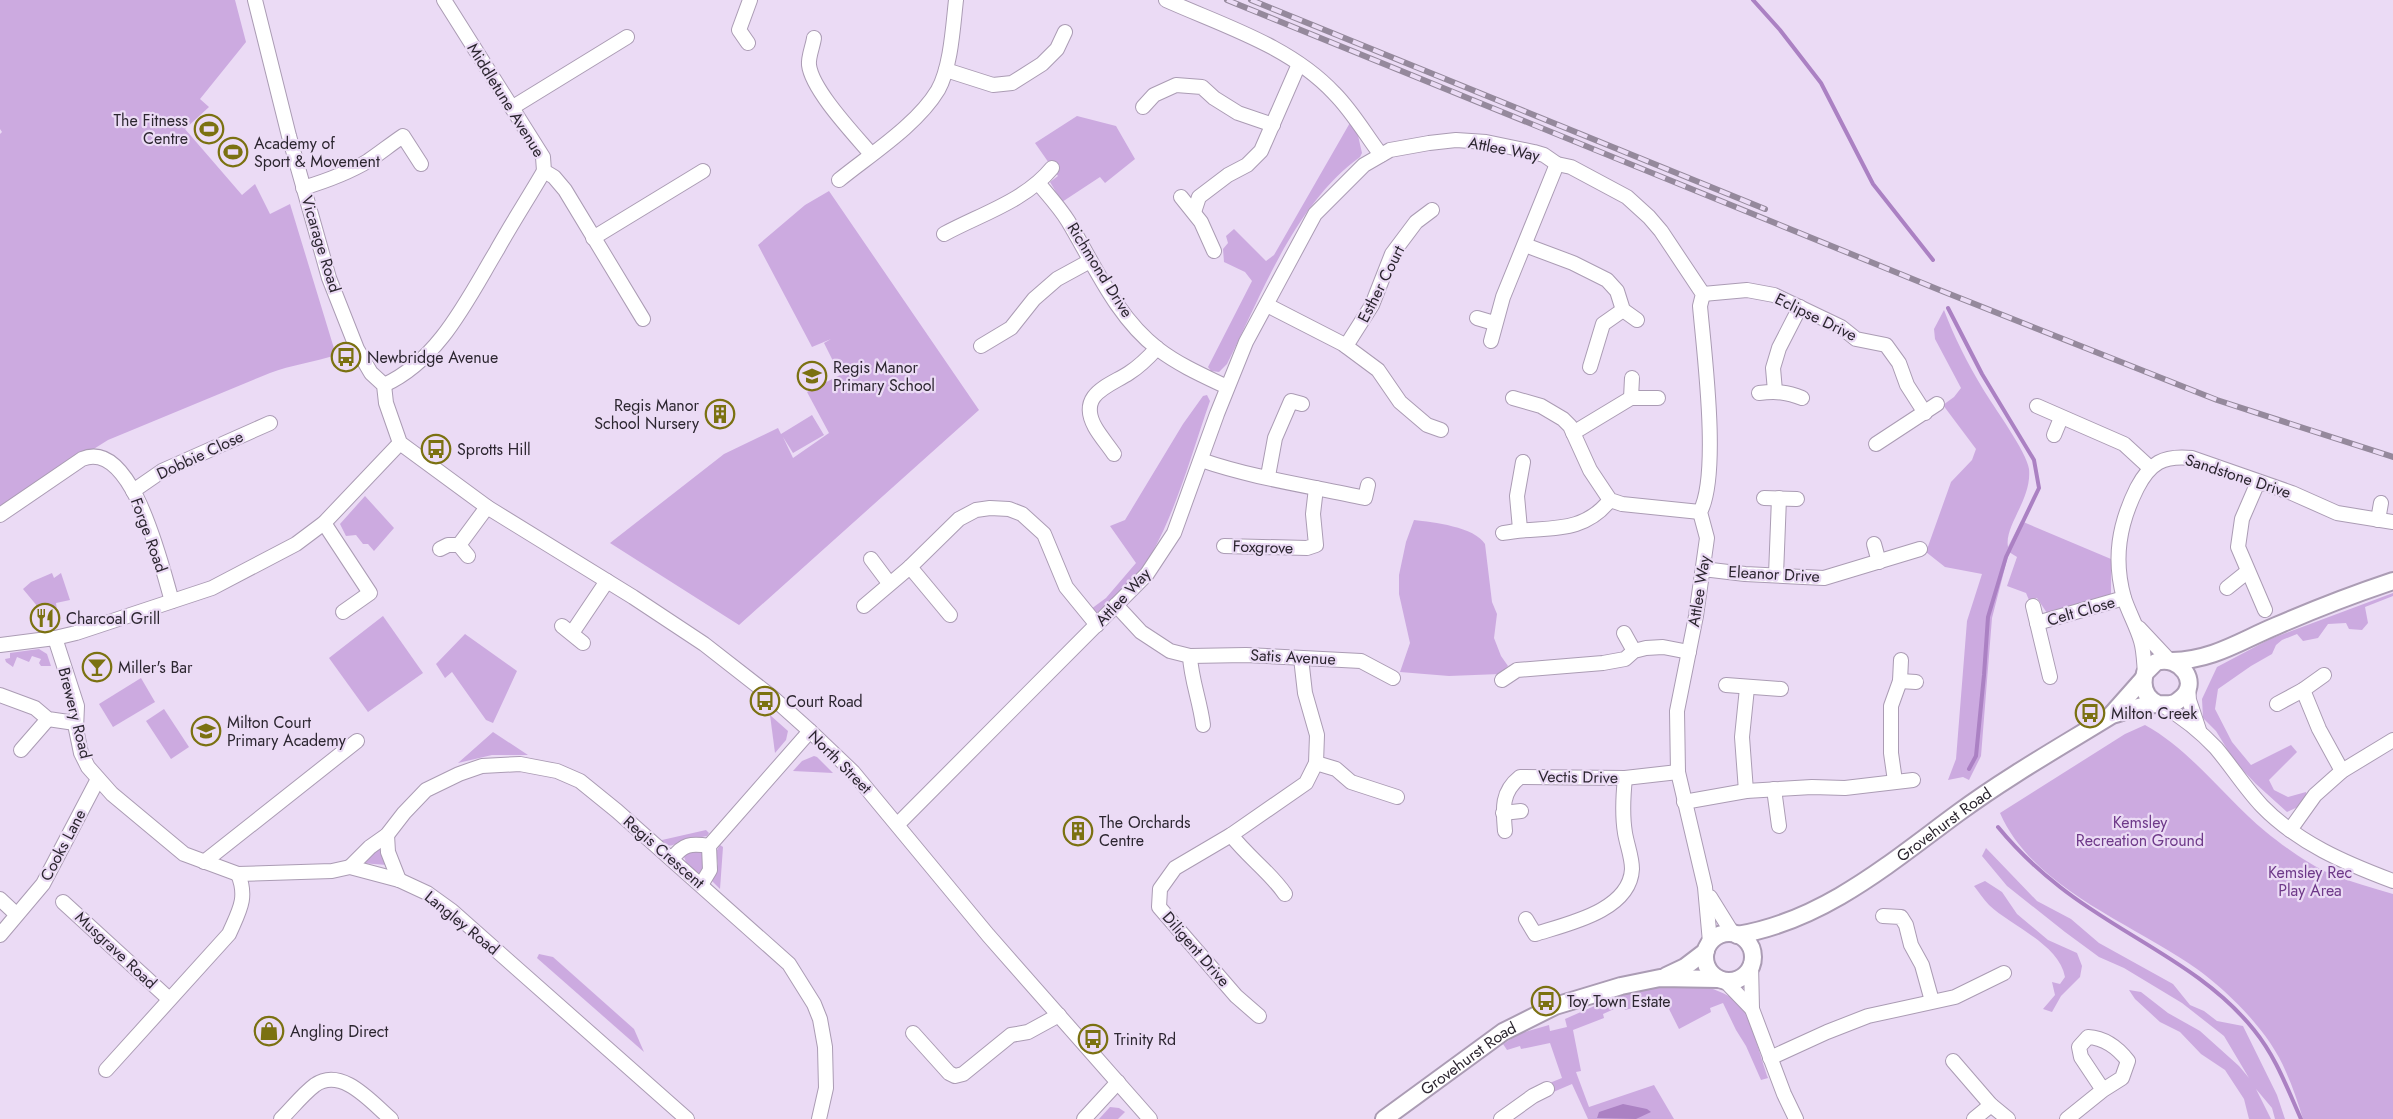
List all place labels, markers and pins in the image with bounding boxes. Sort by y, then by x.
place label: The Fitness Centre [114,109,188,150]
sports icon: The Fitness Centre [193,113,225,145]
place label: Academy of Sport & Movement [254,132,380,173]
sports icon: Academy of Sport & Movement [217,136,249,168]
bus stop icon: Newbridge Avenue [330,341,362,373]
place label: Newbridge Avenue [367,346,498,369]
place label: Regis Manor Primary School [833,356,935,397]
school or university icon: Regis Manor Primary School [796,360,828,392]
place label: Regis Manor School Nursery [594,394,700,435]
building icon: Regis Manor School Nursery [704,398,736,430]
bus stop icon: Sprotts Hill [420,433,452,465]
place label: Sprotts Hill [457,438,531,461]
restaurant icon: Charcoal Grill [29,602,61,634]
place label: Charcoal Grill [66,607,160,630]
bar icon: Miller's Bar [81,651,113,683]
place label: Miller's Bar [118,656,193,679]
bus stop icon: Court Road [749,685,781,717]
place label: Court Road [786,690,863,713]
bus stop icon: Milton Creek [2074,697,2106,729]
place label: Milton Creek [2111,702,2198,725]
place label: Milton Court Primary Academy [227,711,347,752]
school or university icon: Milton Court Primary Academy [190,715,222,747]
place label: The Orchards Centre [1099,811,1191,852]
building icon: The Orchards Centre [1062,815,1094,847]
bus stop icon: Toy Town Estate [1530,985,1562,1017]
place label: Toy Town Estate [1567,990,1670,1013]
shop icon: Angling Direct [253,1015,285,1047]
place label: Angling Direct [290,1020,388,1043]
bus stop icon: Trinity Rd [1077,1023,1109,1055]
place label: Trinity Rd [1114,1028,1176,1051]

